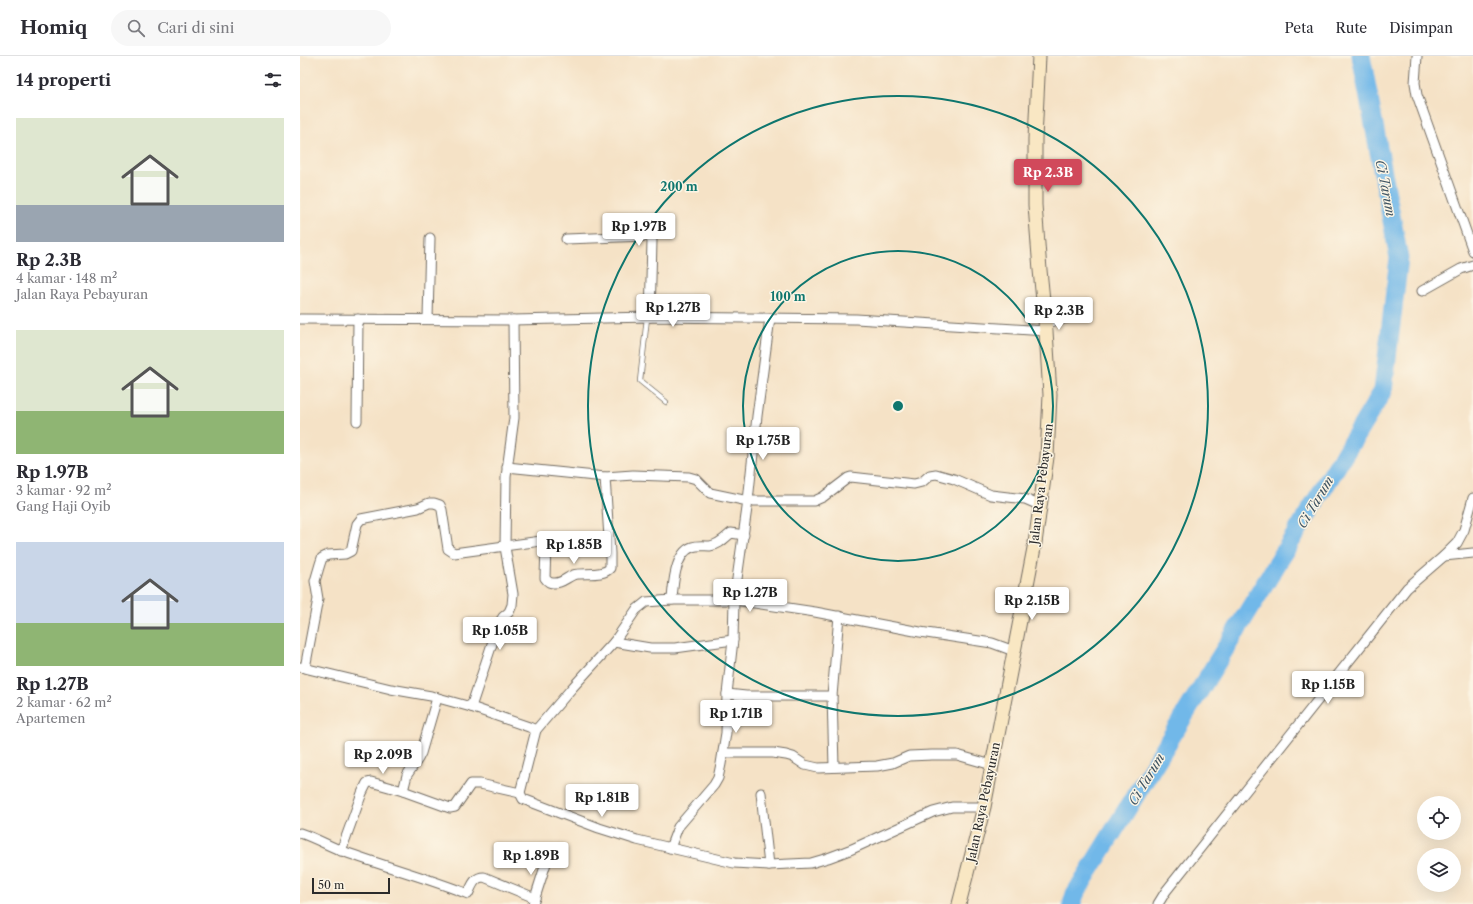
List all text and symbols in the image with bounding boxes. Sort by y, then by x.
search box [111,10,391,46]
text: Homiq [20,16,87,39]
icon: search [125,17,147,39]
text: Cari di sini [157,18,234,37]
text: Peta [1284,19,1314,37]
text: Rute [1336,19,1367,37]
text: Disimpan [1389,19,1453,37]
icon: filters [262,69,284,91]
text: 14 properti [16,70,111,90]
icon: home [114,144,186,216]
water label: Ci Tarum [1373,158,1399,218]
pin: Rp 2.3B [1011,159,1085,193]
text: Rp 2.3B [1023,164,1073,180]
text: 200 m [660,179,698,194]
pin: Rp 1.97B [598,213,680,247]
text: Rp 1.97B [611,218,667,234]
text: Rp 2.3B [16,250,82,270]
text: 4 kamar · 148 m² [16,270,117,286]
text: Jalan Raya Pebayuran [16,286,148,302]
text: 100 m [770,289,806,304]
pin: Rp 1.27B [632,294,714,328]
pin: Rp 2.3B [1022,297,1096,331]
text: Rp 1.27B [645,299,701,315]
text: Rp 2.3B [1034,302,1084,318]
icon: home [114,356,186,428]
centre of rings [891,399,905,413]
street label: Jalan Raya Pebayuran [1026,422,1056,547]
pin: Rp 1.75B [722,427,804,461]
text: Rp 1.75B [736,432,790,448]
text: Rp 1.97B [16,462,88,482]
water label: Ci Tarum [1293,473,1337,531]
text: 3 kamar · 92 m² [16,482,111,498]
text: Gang Haji Oyib [16,498,111,514]
pin: Rp 1.85B [533,531,615,565]
text: Rp 1.85B [546,536,602,552]
icon: home [114,568,186,640]
pin: Rp 1.27B [709,579,791,613]
text: Rp 1.27B [722,584,778,600]
pin: Rp 2.15B [991,587,1073,621]
text: Rp 2.15B [1004,592,1060,608]
pin: Rp 1.05B [459,617,541,651]
text: Rp 1.05B [472,622,528,638]
pin: Rp 1.15B [1287,671,1369,705]
text: Rp 1.27B [16,674,89,694]
text: Rp 1.15B [1301,676,1355,692]
text: 2 kamar · 62 m² [16,694,112,710]
pin: Rp 1.71B [695,700,777,734]
text: Rp 1.71B [709,705,763,721]
text: Apartemen [16,710,85,726]
street label: Jalan Raya Pebayuran [963,740,1003,865]
pin: Rp 2.09B [342,741,424,775]
text: Rp 2.09B [354,746,412,762]
water label: Ci Tarum [1124,750,1168,808]
pin: Rp 1.81B [561,784,643,818]
text: Rp 1.81B [575,789,629,805]
map controls [1417,796,1461,892]
button: locate [1417,796,1461,840]
pin: Rp 1.89B [490,842,572,876]
text: Rp 1.89B [503,847,559,863]
button: layers [1417,848,1461,892]
scale bar [312,876,390,895]
text: 50 m [318,878,344,892]

